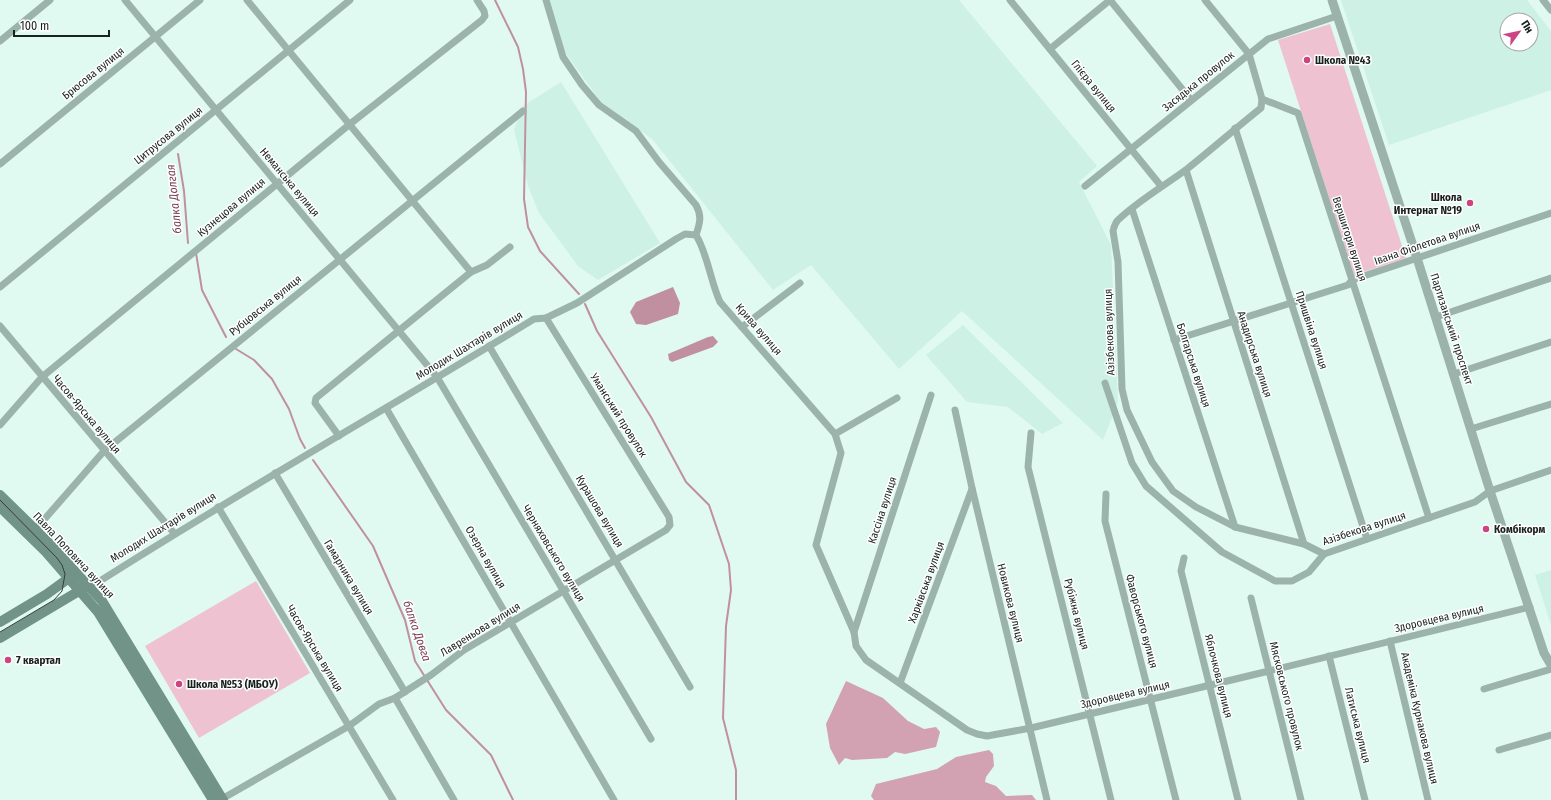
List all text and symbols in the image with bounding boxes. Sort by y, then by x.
scale bar [14,12,109,38]
north arrow [1499,12,1539,52]
text: Пн [1518,18,1536,36]
text: 100 m [20,19,49,33]
street label: Брюсова вулиця [60,44,127,102]
street label: Засядька провулок [1160,48,1237,114]
place label: Школа №43 [1315,54,1371,67]
marker: Школа №43 [1302,55,1312,65]
street label: Глієра вулиця [1068,57,1119,115]
street label: Цитрусова вулиця [131,104,205,167]
street label: Неманська вулиця [257,145,322,219]
water label: балка Долгая [163,164,185,234]
street label: Кузнецова вулиця [195,175,268,240]
place label: Школа Интернат №19 [1394,191,1463,217]
street label: Вершигори вулиця [1330,195,1369,283]
marker: Школа Интернат №19 [1465,198,1475,208]
street label: Івана Фіолетова вулиця [1372,219,1482,268]
street label: Рубцовська вулиця [227,272,304,338]
street label: Партизанський проспект [1427,272,1476,387]
street label: Азізбекова вулиця [1101,288,1118,376]
street label: Пришвіна вулиця [1293,289,1330,371]
street label: Крива вулиця [733,301,785,358]
street label: Молодих Шахтарів вулиця [414,308,525,382]
street label: Анадирська вулиця [1234,309,1275,399]
street label: Болгарська вулиця [1174,321,1213,409]
street label: Уманський провулок [587,370,650,460]
street label: Часов-Ярська вулиця [50,372,123,456]
street label: Курашова вулиця [573,473,626,550]
street label: Кассіна вулиця [865,475,899,545]
street label: Молодих Шахтарів вулиця [108,490,219,565]
street label: Черняховського вулиця [520,502,588,604]
street label: Азізбекова вулиця [1321,509,1407,548]
street label: Павла Поповича вулиця [30,510,117,601]
place label: Комбікорм [1494,523,1546,536]
street label: Озерна вулиця [462,524,509,591]
marker: Комбікорм [1481,524,1491,534]
street label: Гамарника вулиця [321,537,376,617]
street label: Харківська вулиця [906,540,947,625]
street label: Новикова вулиця [994,562,1027,644]
street label: Фаворського вулиця [1123,573,1160,669]
street label: Рубіжна вулиця [1061,577,1092,651]
water label: балка Довга [400,599,434,663]
street label: Лавреньова вулиця [438,600,523,659]
street label: Здоровцева вулиця [1393,602,1485,635]
street label: Часов-Ярська вулиця [284,603,346,694]
street label: Яблочкова вулиця [1202,633,1235,719]
street label: Мясковського провулок [1267,640,1307,753]
street label: Академіка Курнакова вулиця [1398,651,1441,785]
place label: 7 квартал [16,654,61,667]
marker: 7 квартал [3,655,13,665]
place label: Школа №53 (МБОУ) [187,678,278,691]
street label: Здоровцева вулиця [1079,678,1171,711]
marker: Школа №53 (МБОУ) [174,679,184,689]
street label: Латиська вулиця [1342,686,1373,764]

